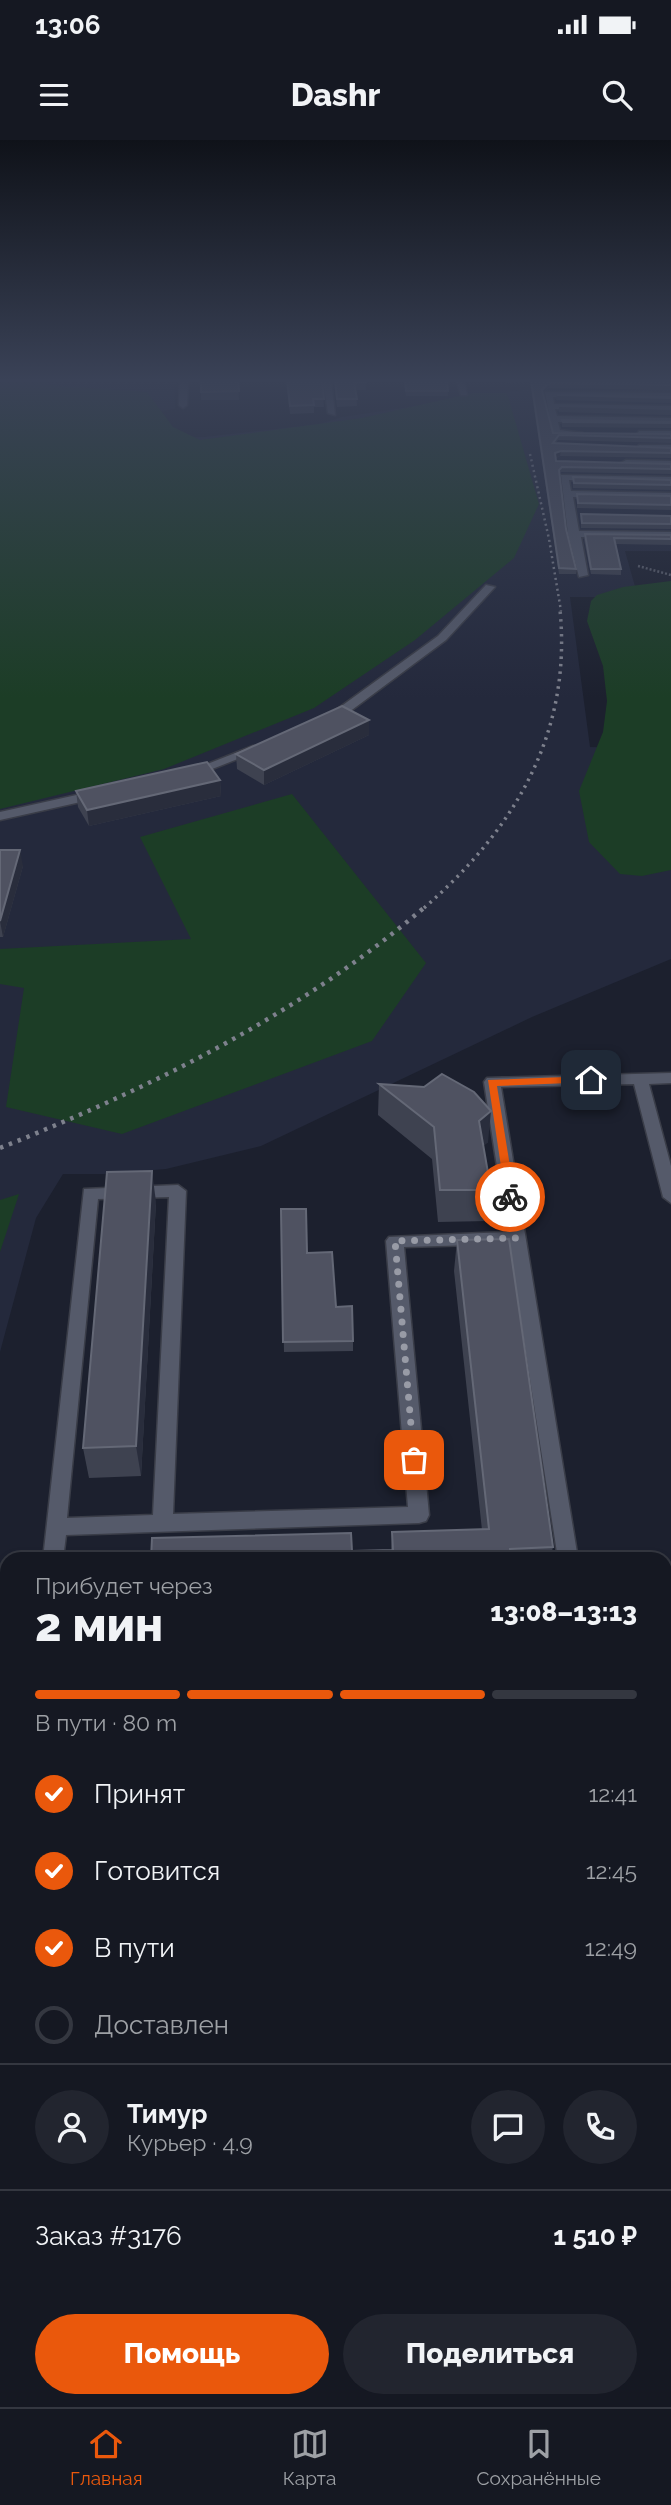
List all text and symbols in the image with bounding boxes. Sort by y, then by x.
text: 13:06 [35,10,101,40]
icon: menu [35,76,73,114]
text: Dashr [291,76,380,113]
icon: search [598,76,636,114]
pin [561,1050,621,1110]
icon: home [572,1061,610,1099]
courier [475,1162,545,1232]
icon: bike [491,1178,529,1216]
pin [384,1430,444,1490]
icon: bag [395,1441,433,1479]
text: Прибудет через [35,1572,213,1599]
text: 13:08–13:13 [490,1597,637,1627]
text: 2 мин [35,1598,163,1652]
text: В пути · 80 m [35,1709,177,1736]
icon: check [35,1775,73,1813]
text: Принят [94,1779,185,1809]
text: 12:41 [588,1780,637,1807]
icon: check [35,1852,73,1890]
text: Готовится [94,1856,220,1886]
text: 12:45 [586,1857,637,1884]
icon: check [35,1929,73,1967]
text: В пути [94,1933,175,1963]
text: 12:49 [585,1934,637,1961]
text: Доставлен [94,2010,229,2040]
button: person [35,2090,109,2164]
button: chat [471,2090,545,2164]
button: phone [563,2090,637,2164]
text: Тимур [127,2099,207,2129]
text: Курьер · 4.9 [127,2129,253,2156]
text: Заказ #3176 [35,2221,182,2251]
text: 1 510 ₽ [553,2221,637,2251]
button: Помощь [35,2314,329,2394]
button: Поделиться [343,2314,637,2394]
tab: Главная [70,2425,143,2489]
tab: Карта [283,2425,336,2489]
tab: Сохранённые [476,2425,601,2489]

